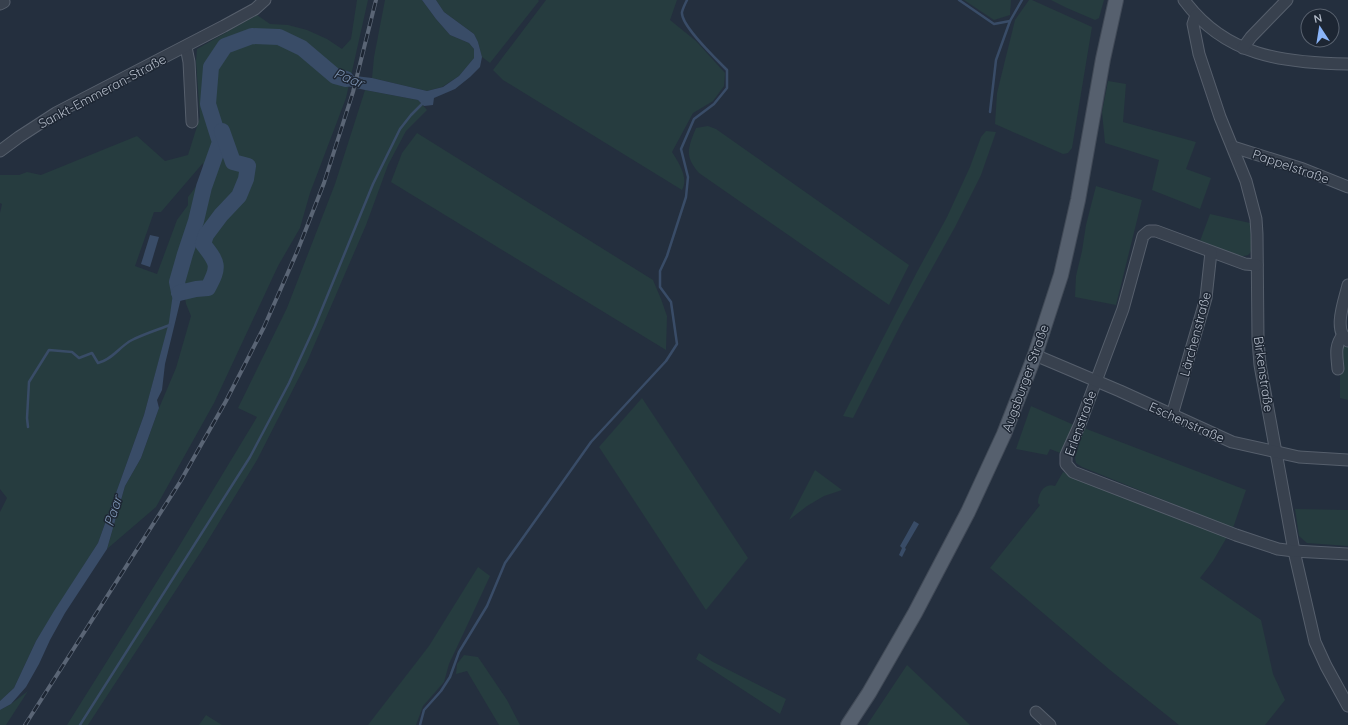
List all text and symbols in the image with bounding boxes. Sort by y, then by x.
north arrow [1300,8,1340,48]
text: N [1313,11,1323,26]
street label: Sankt-Emmeran-Straße [35,50,169,132]
water label: Paar [331,64,368,92]
street label: Pappelstraße [1251,145,1331,187]
street label: Lärchenstraße [1176,290,1214,378]
street label: Augsburger Straße [998,322,1052,434]
street label: Birkenstraße [1251,335,1277,413]
street label: Erlenstraße [1061,388,1099,458]
street label: Eschenstraße [1147,398,1227,446]
water label: Paar [100,492,127,528]

